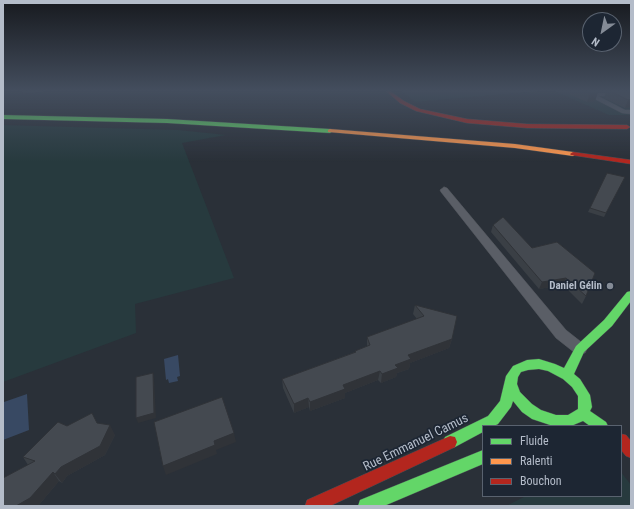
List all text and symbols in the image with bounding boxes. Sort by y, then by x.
north arrow [582,12,622,52]
text: N [589,34,602,49]
place label: Daniel Gélin [549,279,602,293]
marker: Daniel Gélin [605,281,615,291]
street label: Rue Emmanuel Camus [361,411,471,475]
legend [482,425,622,497]
text: Fluide [520,434,549,448]
text: Ralenti [520,454,553,468]
text: Bouchon [520,474,562,488]

